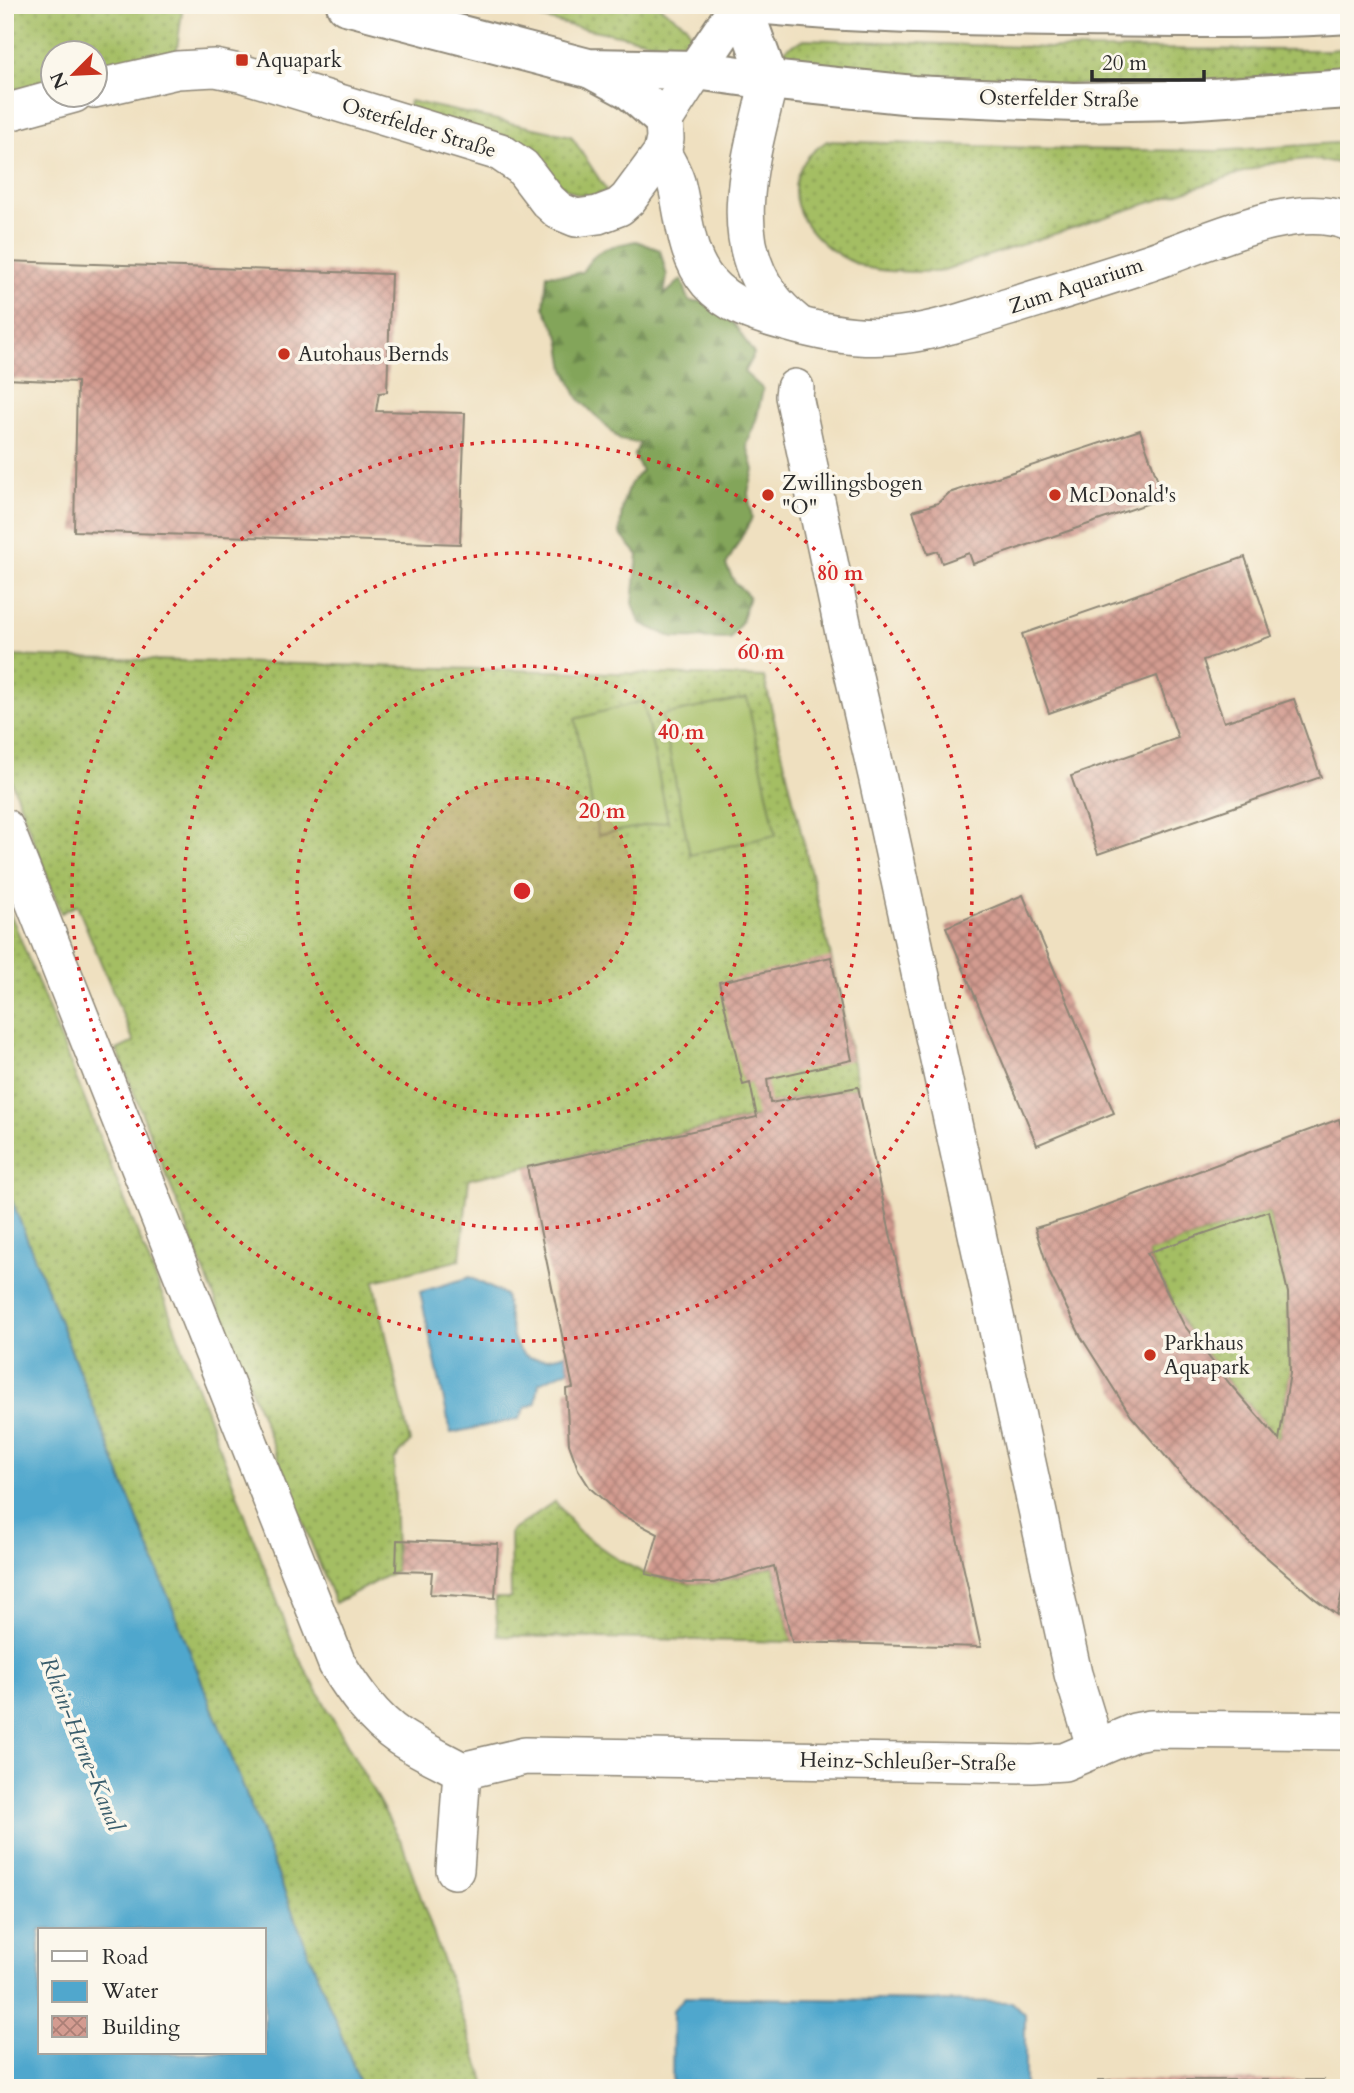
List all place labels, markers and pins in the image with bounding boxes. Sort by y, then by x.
place label: Aquapark [256,46,343,75]
marker: Aquapark [234,52,250,68]
place label: Autohaus Bernds [298,340,449,369]
marker: Autohaus Bernds [276,346,292,362]
place label: Zwillingsbogen "O" [782,469,923,522]
place label: McDonald's [1069,481,1176,510]
marker: Zwillingsbogen "O" [760,487,776,503]
marker: McDonald's [1047,487,1063,503]
centre of rings [510,879,534,903]
place label: Parkhaus Aquapark [1164,1329,1251,1382]
marker: Parkhaus Aquapark [1142,1347,1158,1363]

